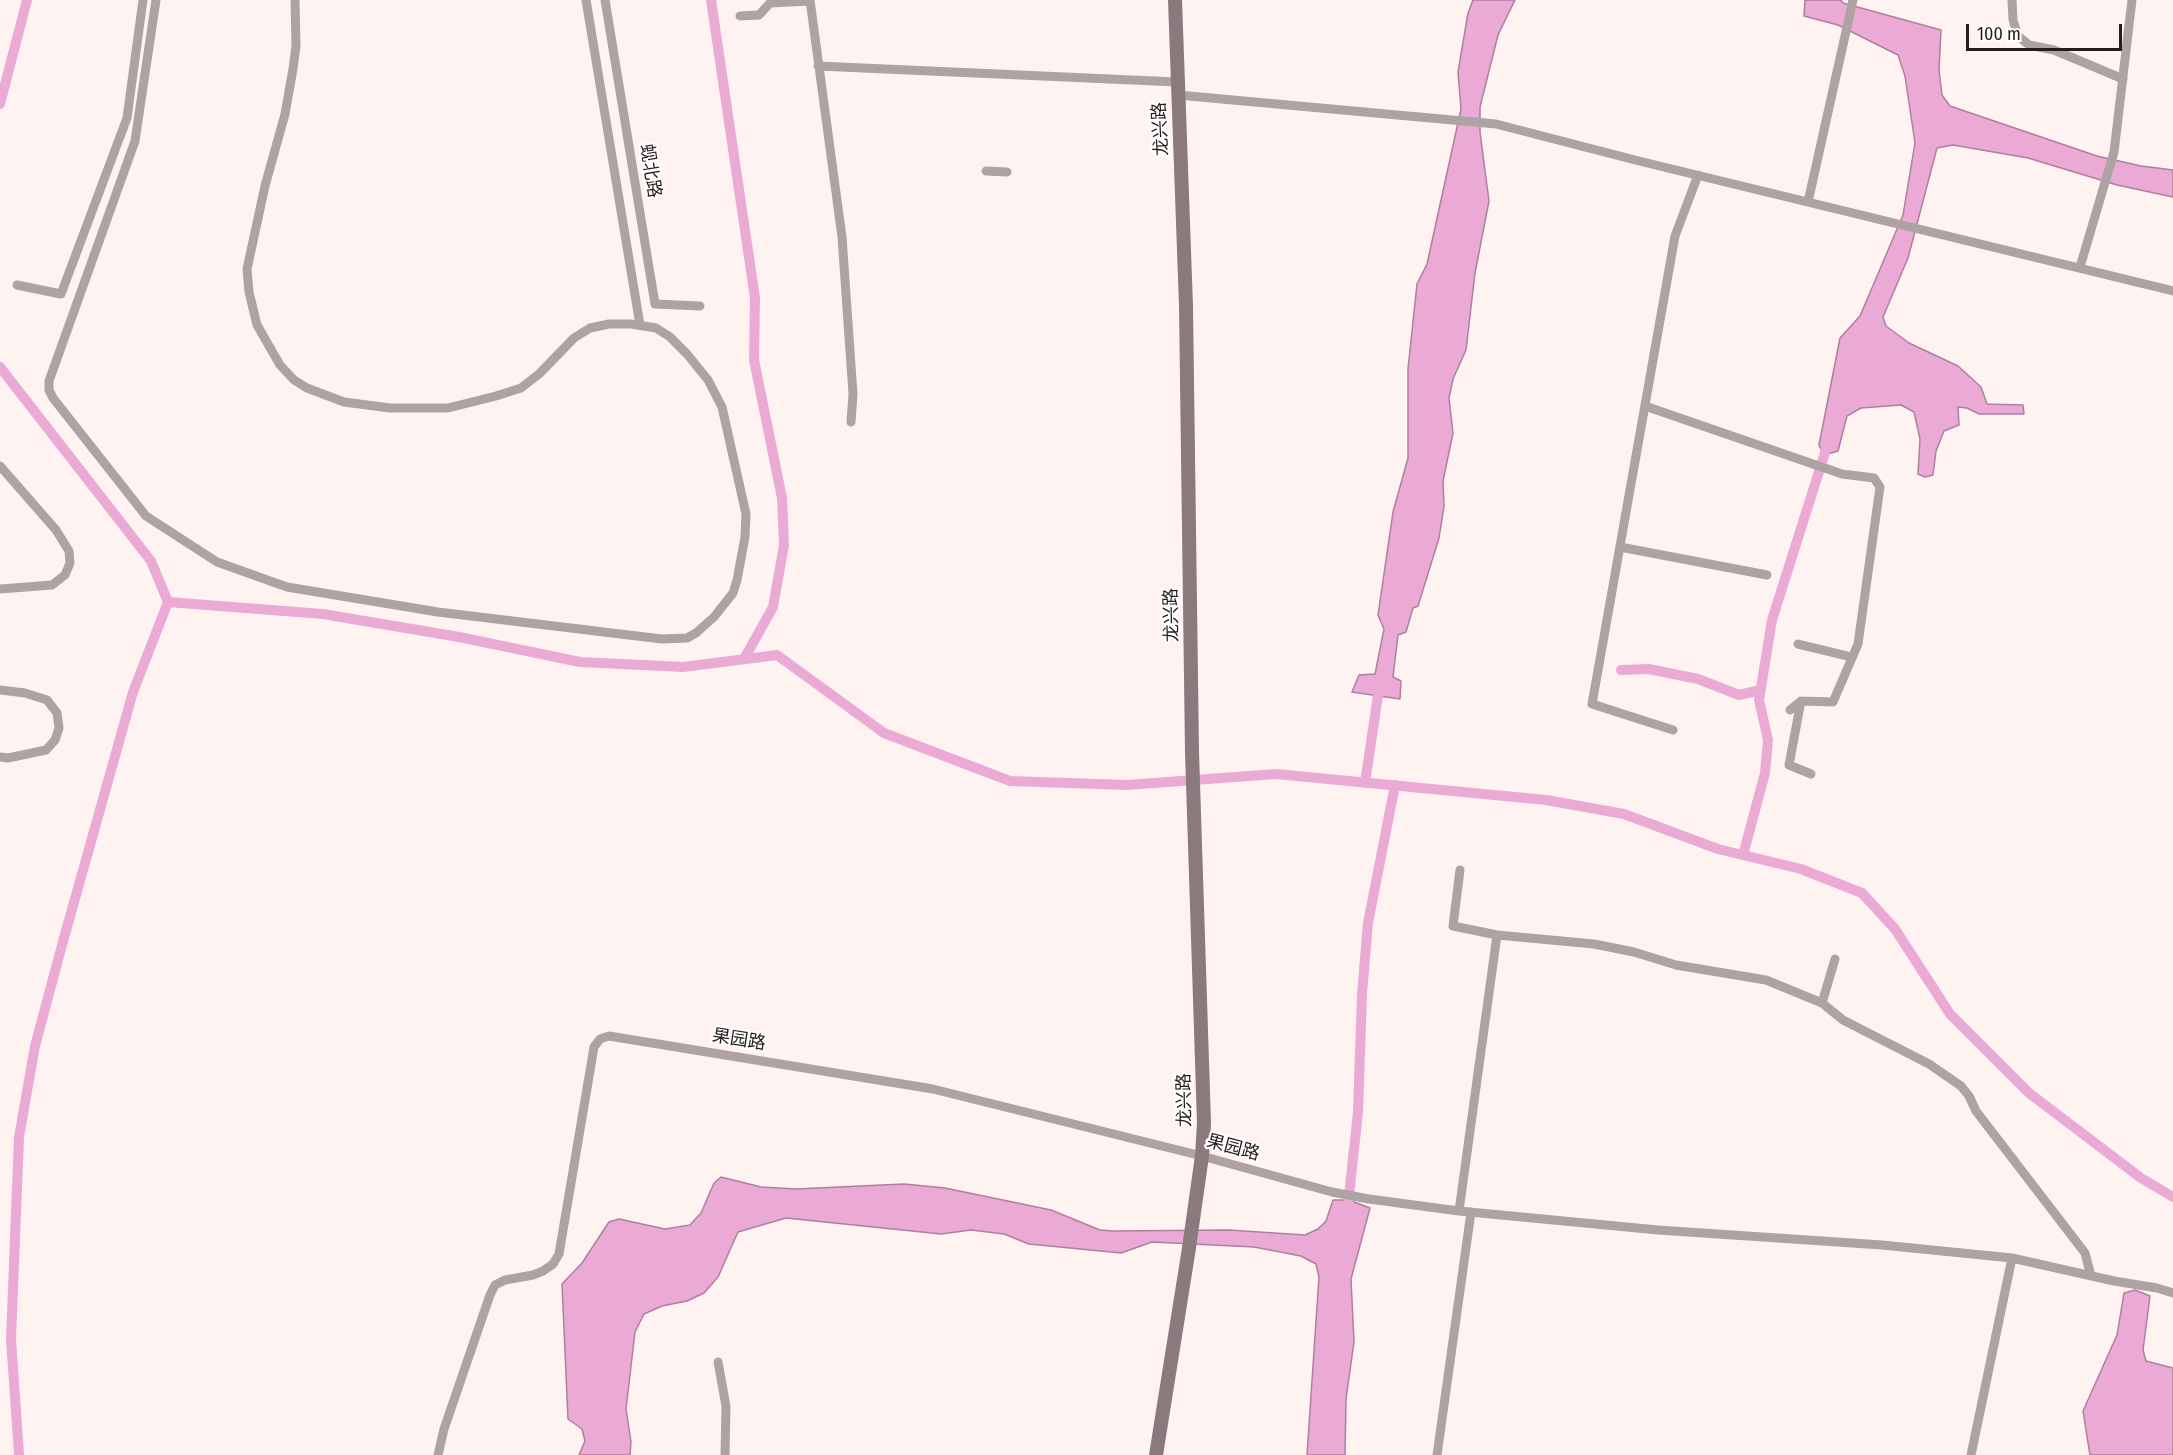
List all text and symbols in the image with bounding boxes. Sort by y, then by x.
scale bar [1969,12,2125,50]
text: 100 m [1977,23,2021,45]
street label: 龙兴路 [1149,101,1173,157]
street label: 蚬北路 [635,143,665,199]
street label: 龙兴路 [1161,588,1183,642]
street label: 果园路 [711,1025,767,1055]
street label: 龙兴路 [1174,1073,1196,1127]
street label: 果园路 [1204,1131,1262,1165]

